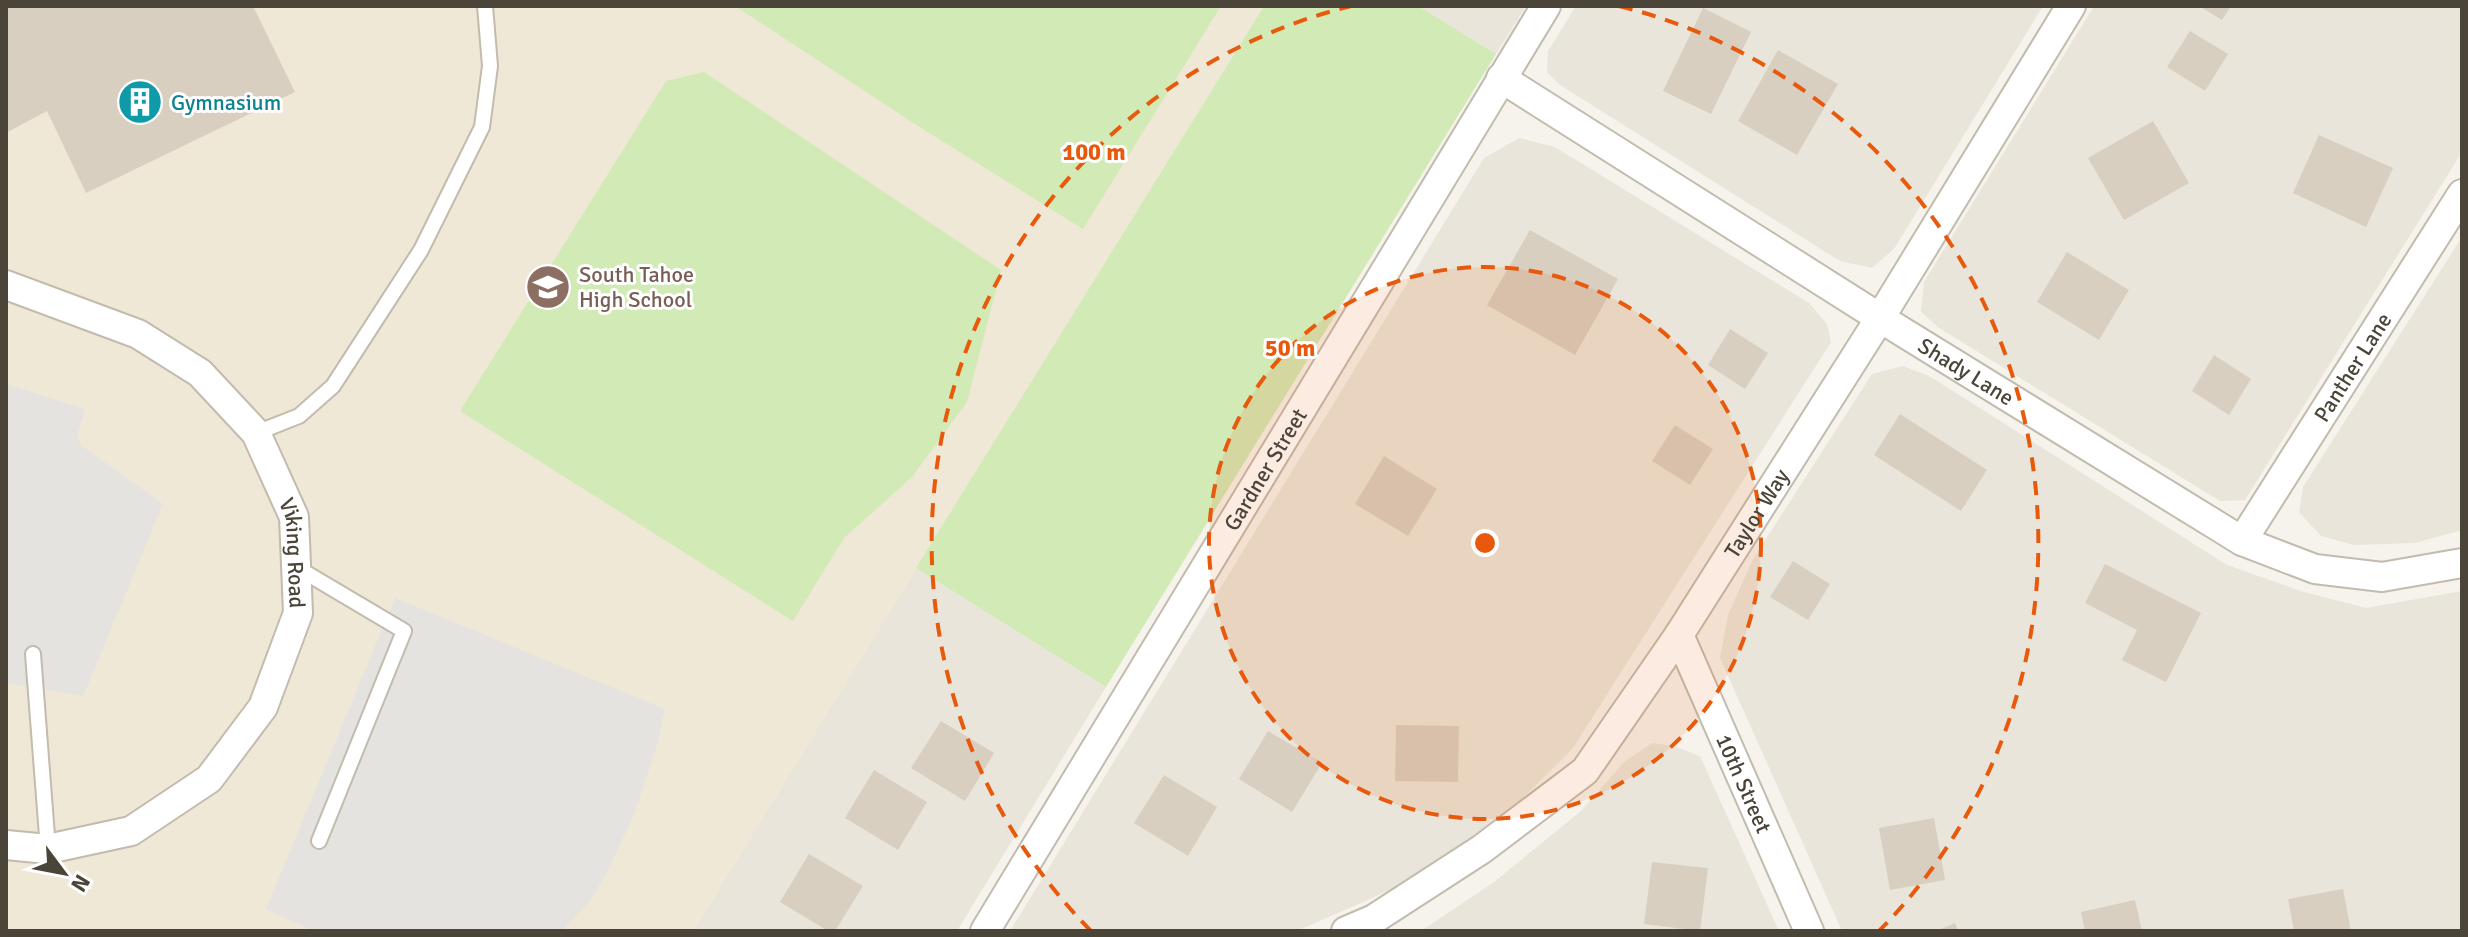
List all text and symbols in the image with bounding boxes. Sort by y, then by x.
building icon: Gymnasium [116,78,164,126]
place label: Gymnasium [171,89,281,116]
text: 100 m [1062,137,1126,167]
place label: South Tahoe High School [579,261,694,313]
school or university icon: South Tahoe High School [524,263,572,311]
street label: Panther Lane [2308,307,2397,427]
street label: Shady Lane [1913,331,2019,411]
text: 50 m [1265,333,1315,363]
street label: Gardner Street [1218,403,1313,535]
street label: Taylor Way [1718,463,1795,563]
street label: Viking Road [274,493,311,609]
centre of rings [1471,529,1499,557]
street label: 10th Street [1711,730,1778,837]
north arrow [24,833,104,913]
text: N [65,870,96,897]

